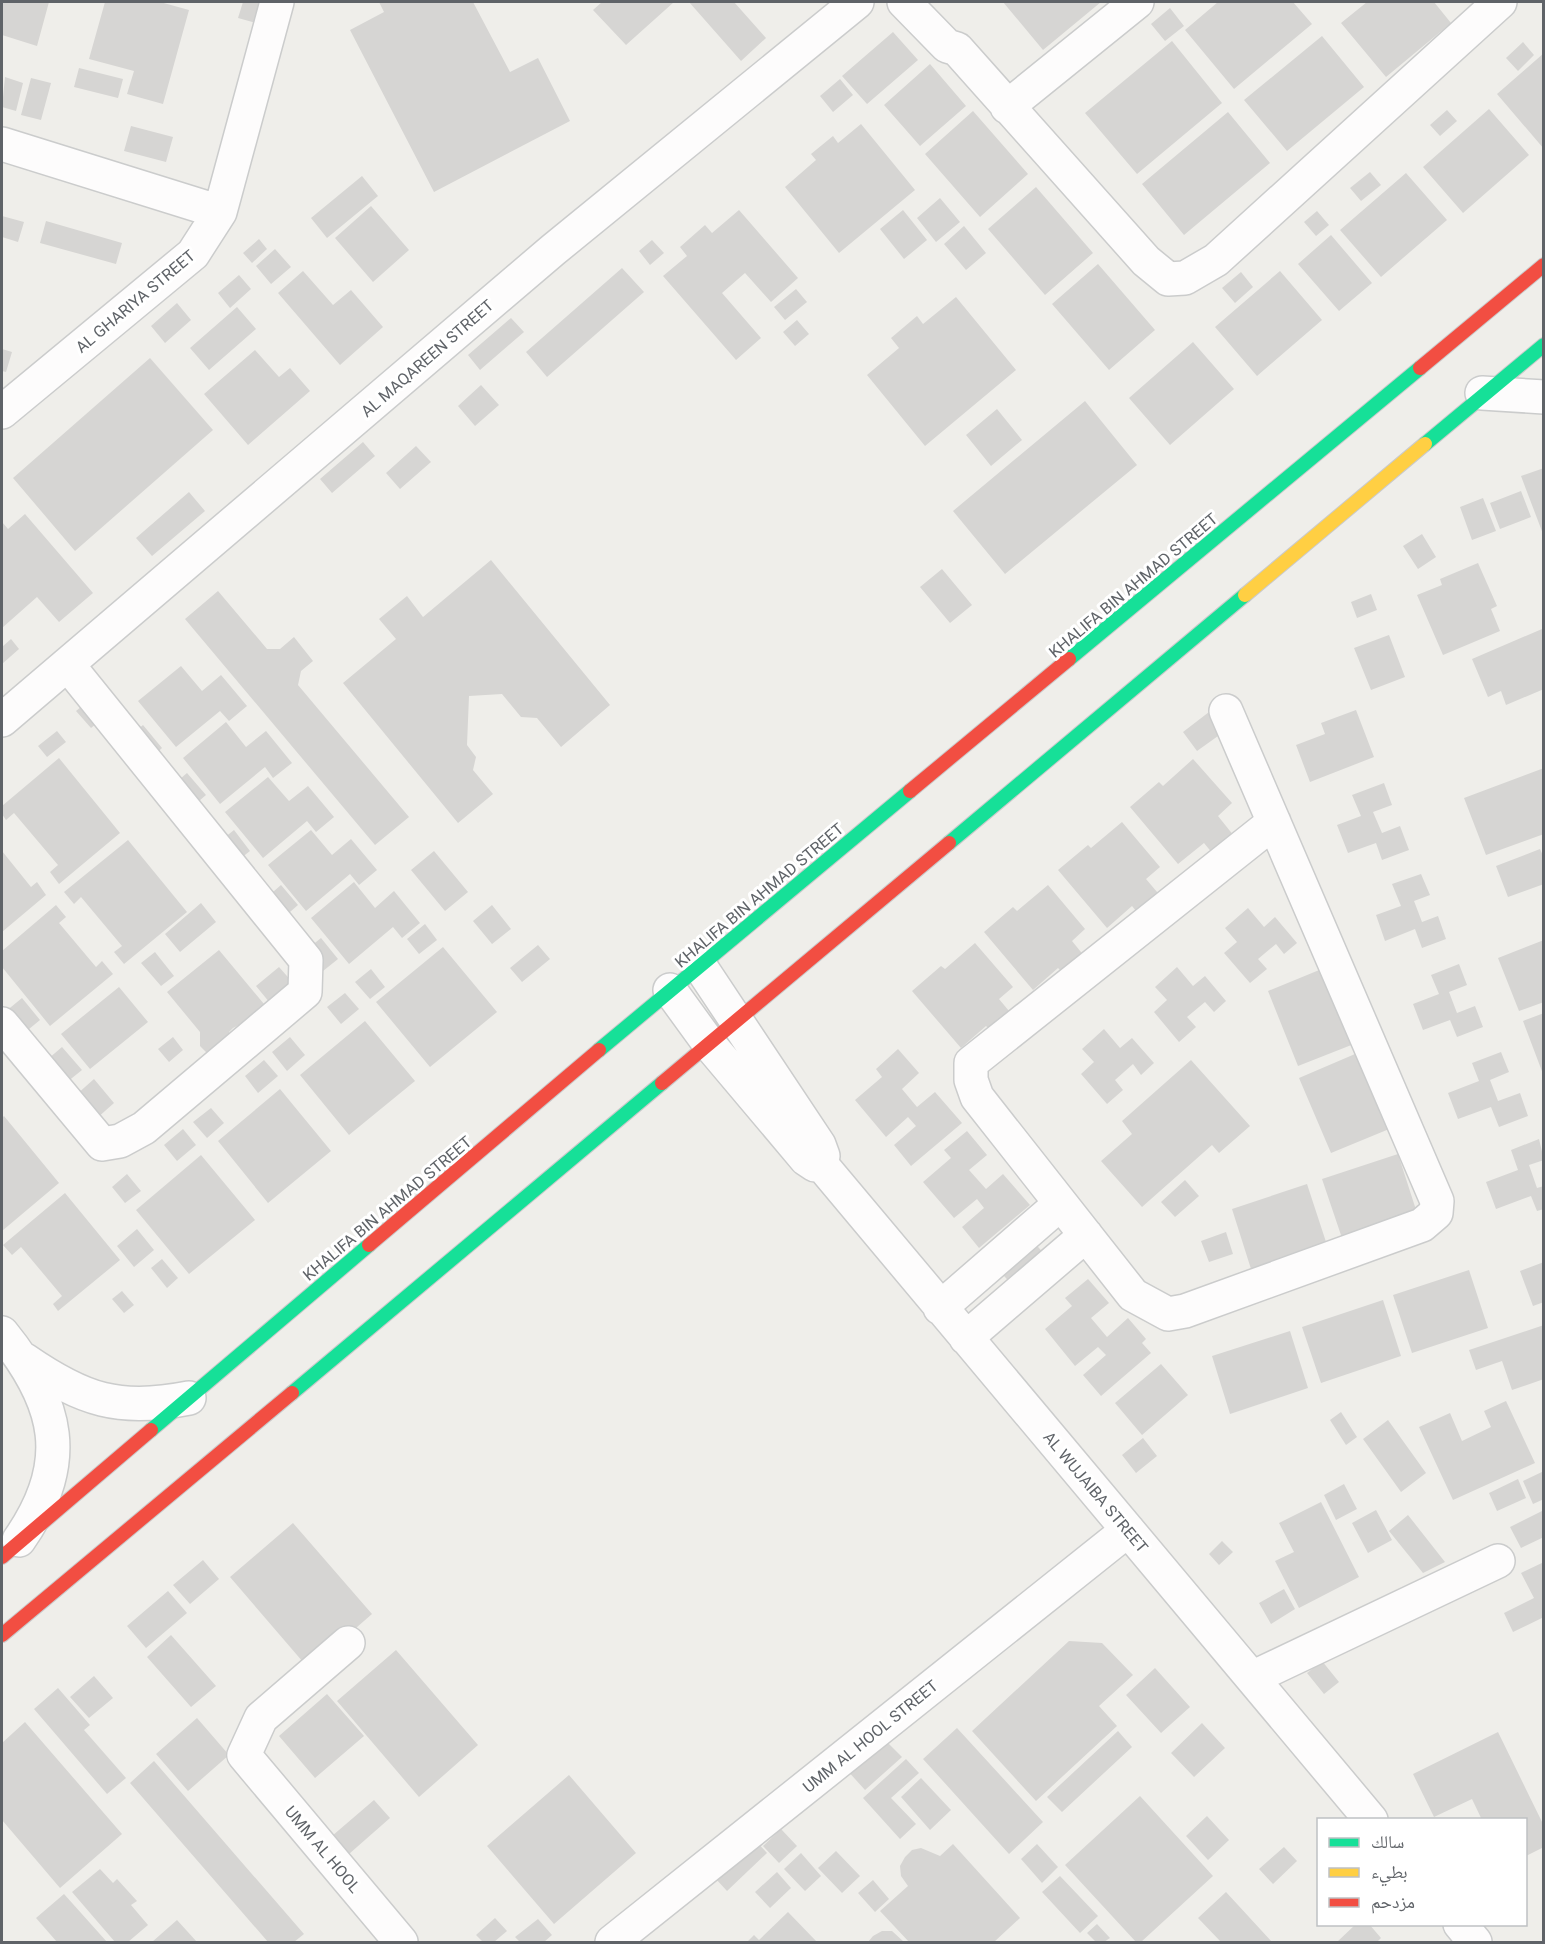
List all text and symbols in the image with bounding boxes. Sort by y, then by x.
street label: AL GHARIYA STREET [72,246,199,357]
street label: AL MAQAREEN STREET [357,295,498,421]
street label: KHALIFA BIN AHMAD STREET [1045,509,1222,662]
street label: KHALIFA BIN AHMAD STREET [671,819,848,972]
street label: KHALIFA BIN AHMAD STREET [299,1132,476,1285]
street label: AL WUJAIBA STREET [1039,1428,1152,1557]
street label: UMM AL HOOL STREET [799,1676,942,1797]
street label: UMM AL HOOL [281,1802,365,1897]
legend [1317,1818,1527,1926]
text: سالك [1371,1831,1404,1852]
text: بطيء [1371,1861,1408,1887]
text: مزدحم [1371,1891,1415,1914]

